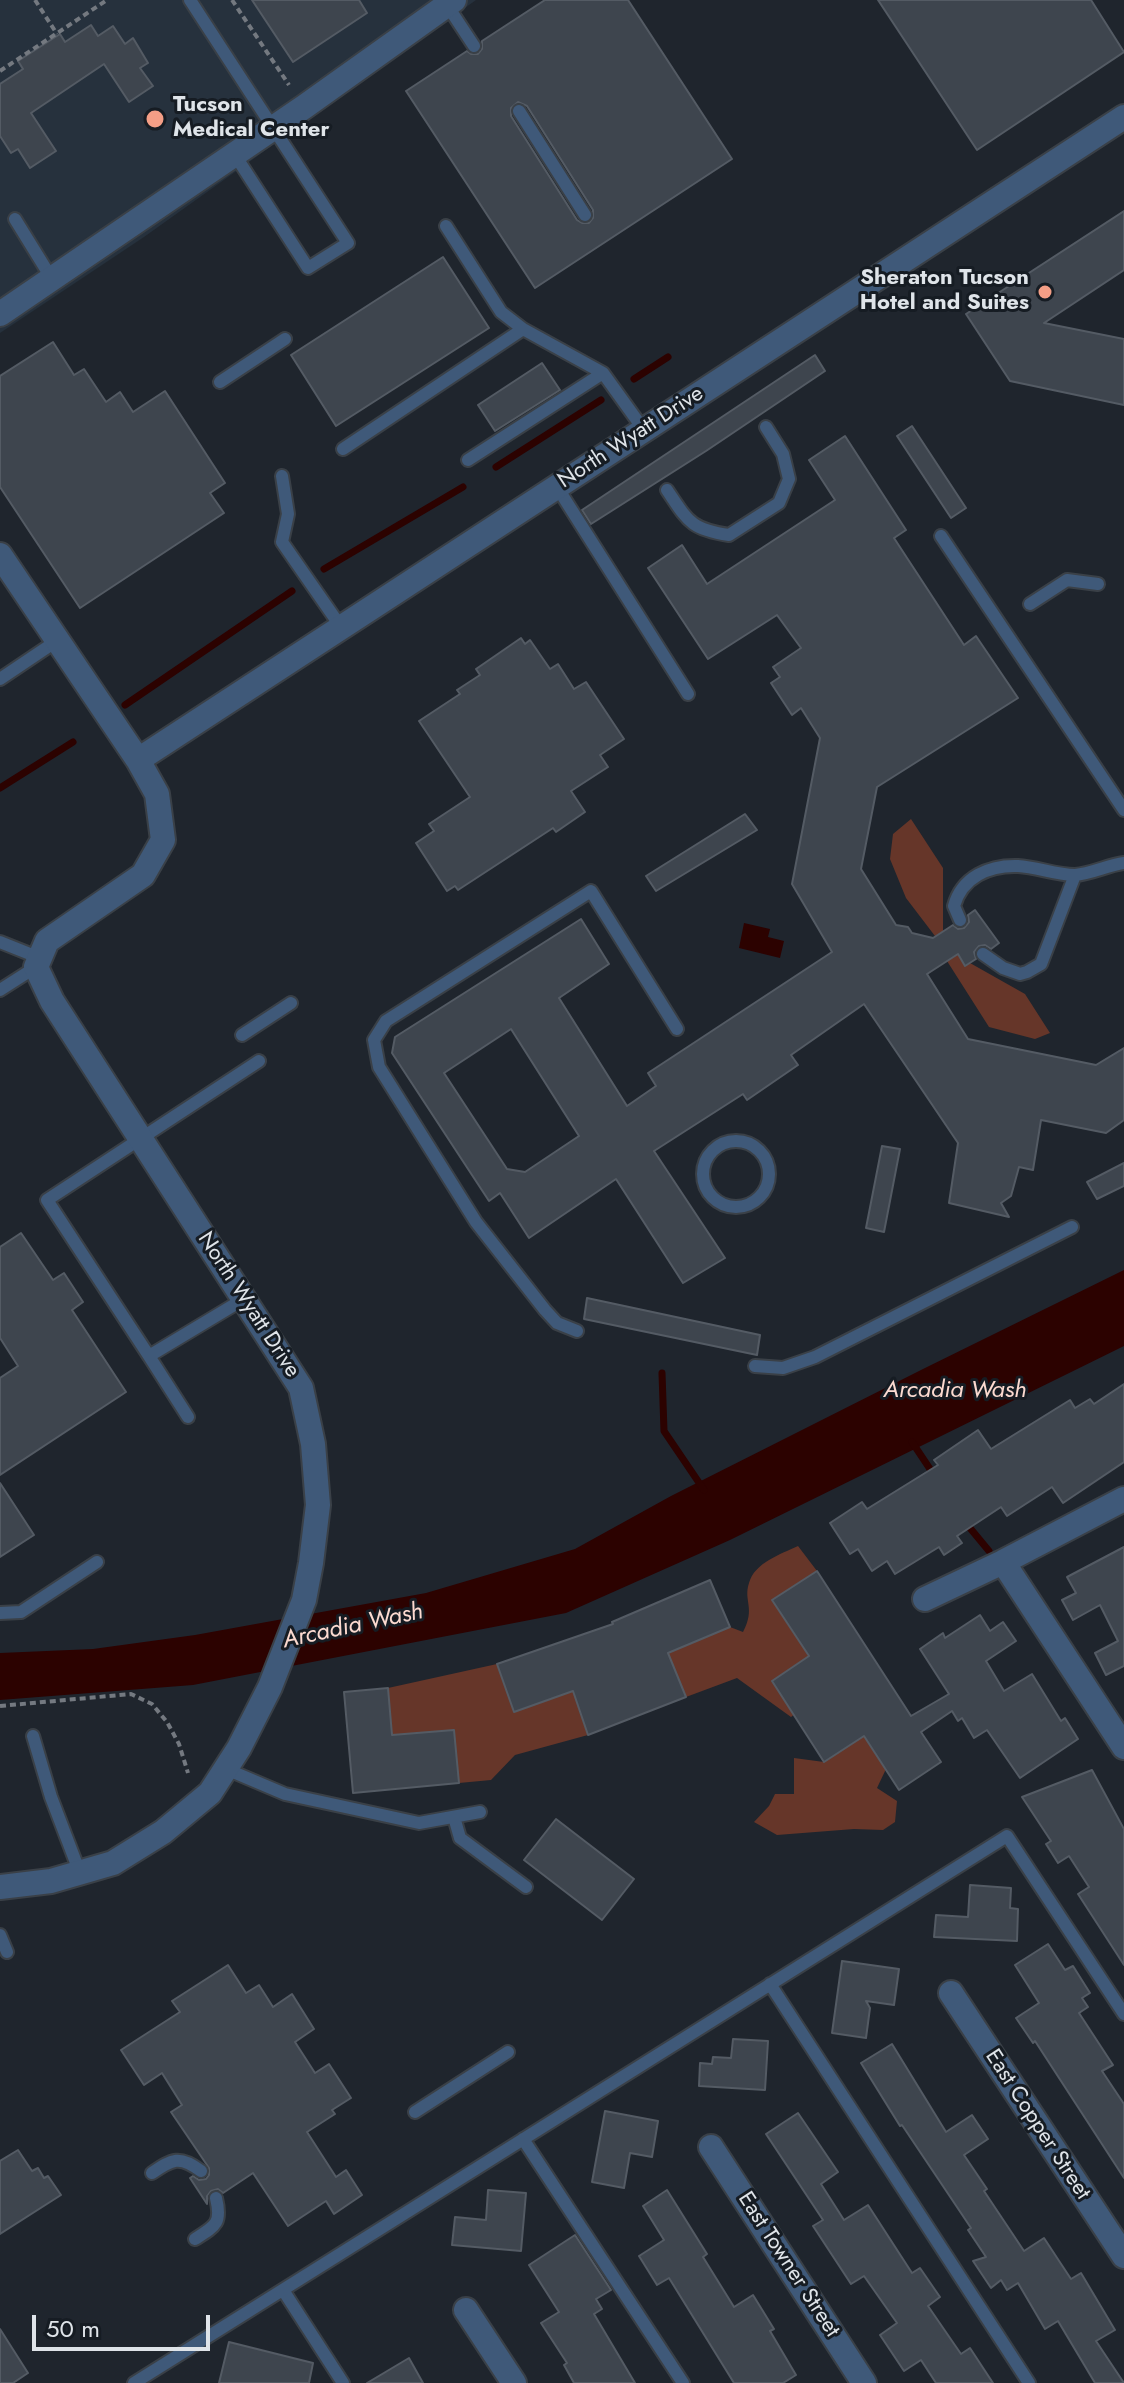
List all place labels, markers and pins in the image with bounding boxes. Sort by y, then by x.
place label: Tucson Medical Center [173,93,329,144]
marker: Tucson Medical Center [144,108,166,130]
place label: Sheraton Tucson Hotel and Suites [860,266,1029,318]
marker: Sheraton Tucson Hotel and Suites [1036,283,1054,301]

